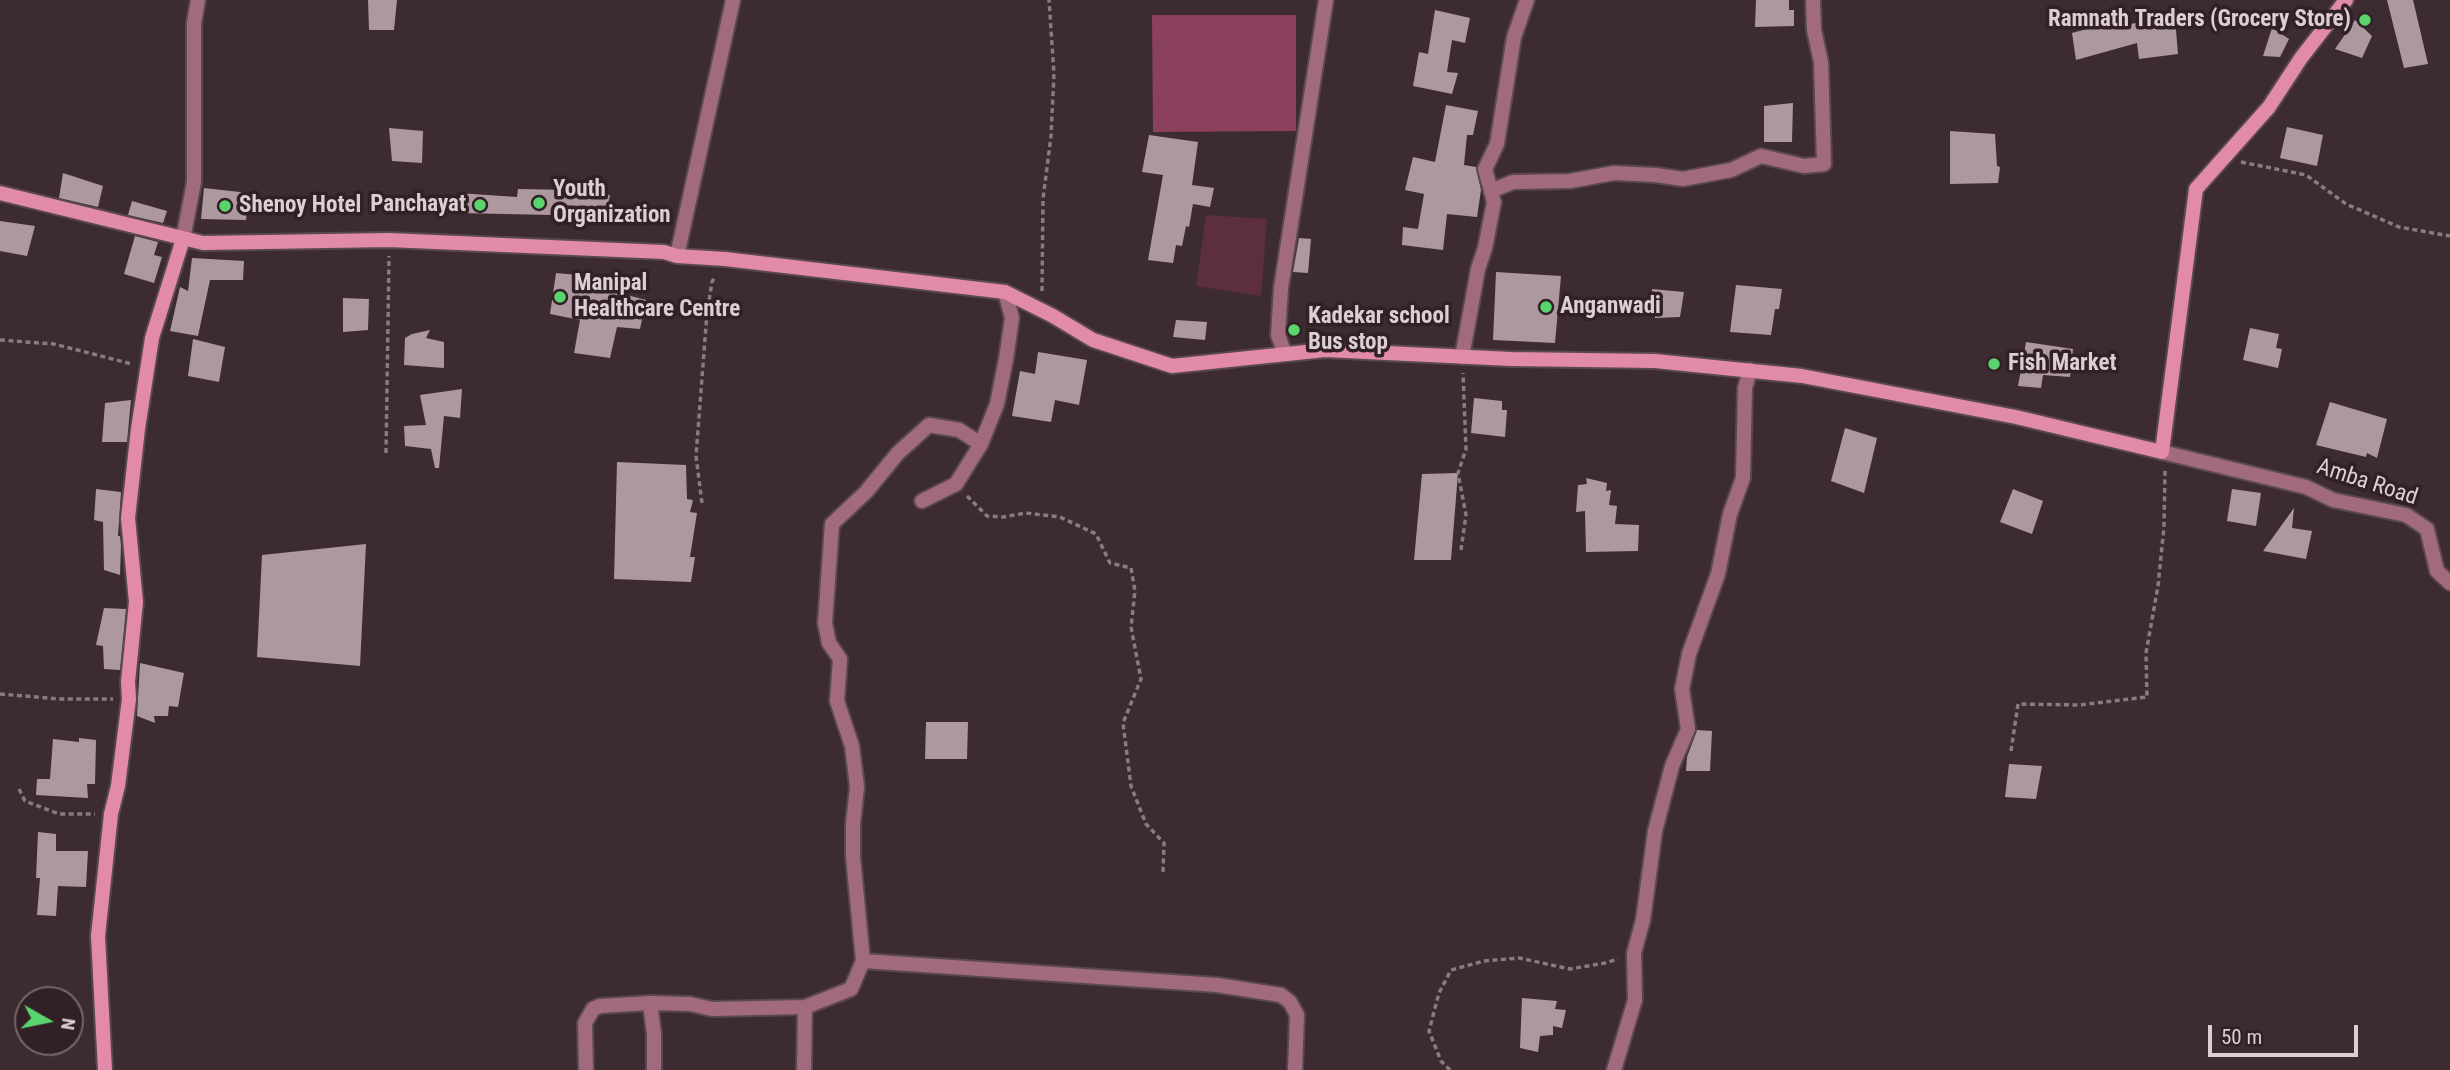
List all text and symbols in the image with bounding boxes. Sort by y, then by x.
place label: Ramnath Traders (Grocery Store) [2048,6,2351,34]
marker: Ramnath Traders (Grocery Store) [2357,12,2373,28]
place label: Youth Organization [553,176,671,230]
place label: Panchayat [370,191,466,219]
place label: Shenoy Hotel [239,192,361,220]
marker: Youth Organization [531,195,547,211]
marker: Panchayat [472,197,488,213]
marker: Shenoy Hotel [217,198,233,214]
place label: Manipal Healthcare Centre [574,270,740,324]
marker: Manipal Healthcare Centre [552,289,568,305]
place label: Anganwadi [1560,293,1661,321]
marker: Anganwadi [1538,299,1554,315]
place label: Kadekar school Bus stop [1308,303,1450,357]
marker: Kadekar school Bus stop [1286,322,1302,338]
place label: Fish Market [2008,350,2117,378]
marker: Fish Market [1986,356,2002,372]
street label: Amba Road [2313,454,2421,512]
north arrow [14,986,84,1056]
scale bar [2212,1010,2362,1054]
text: N [56,1016,81,1032]
text: 50 m [2221,1025,2262,1049]

